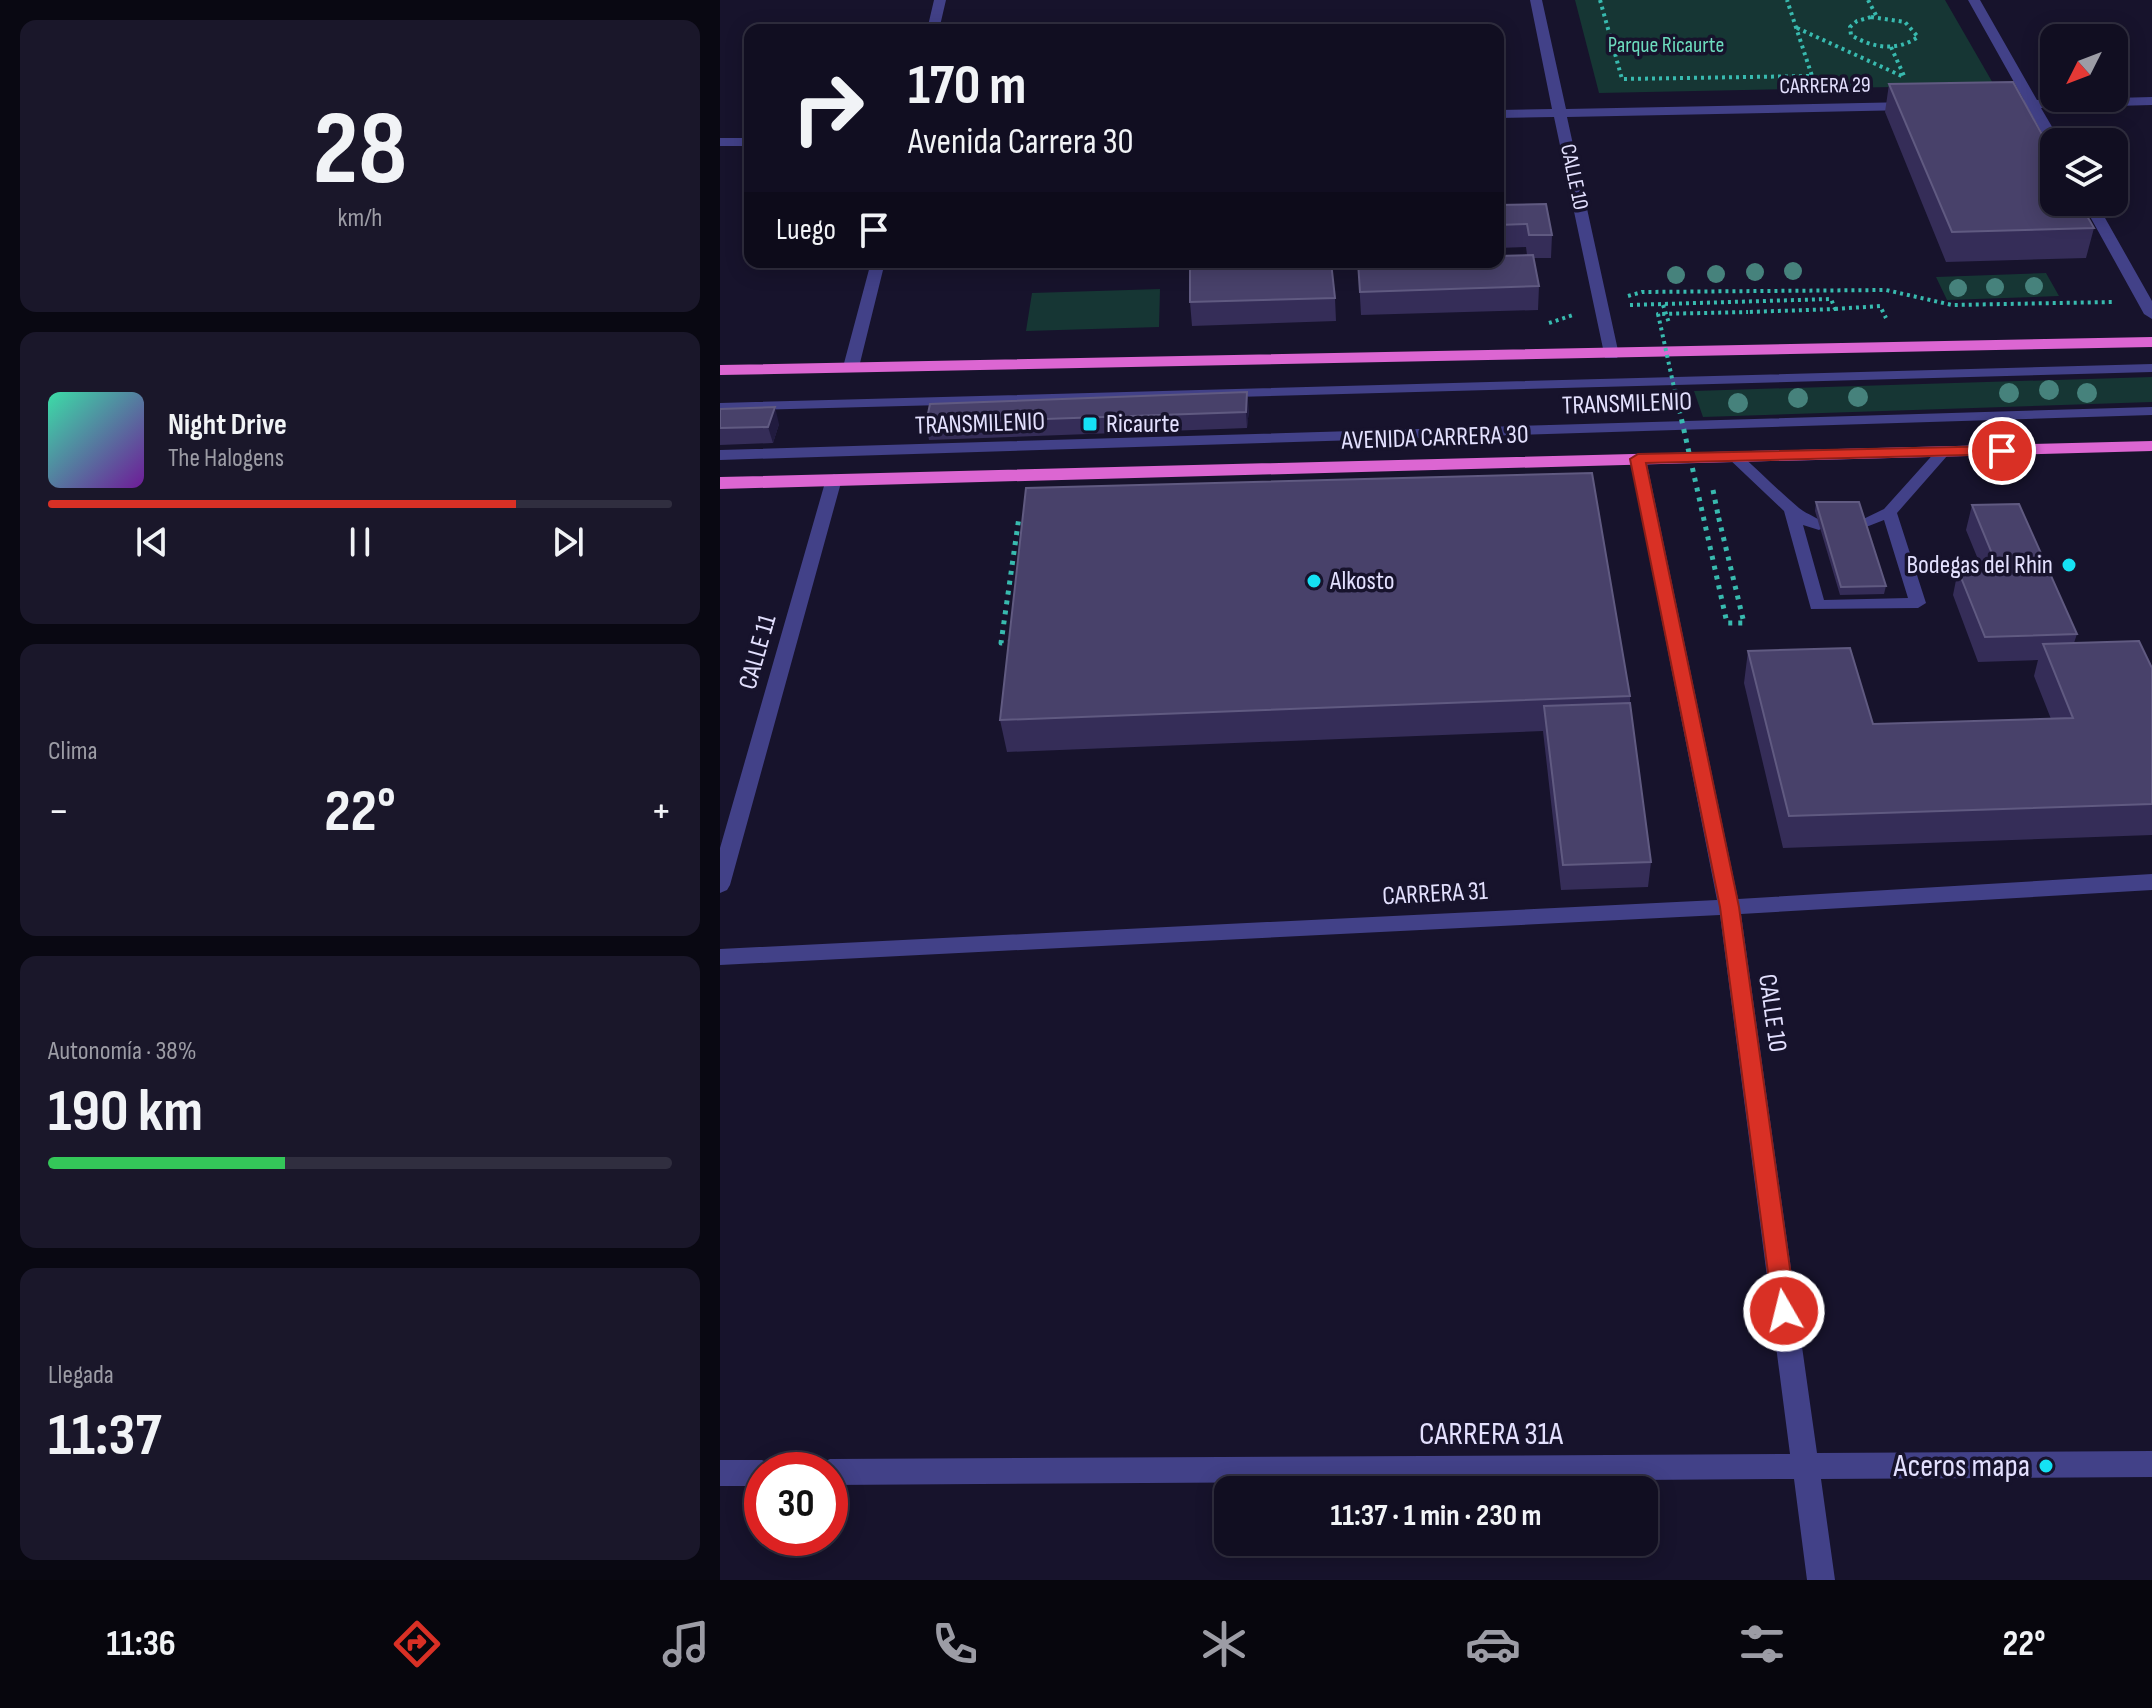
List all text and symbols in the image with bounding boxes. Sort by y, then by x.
north arrow [2040,24,2128,112]
map controls [2040,24,2128,216]
park label: Parque Ricaurte [1608,32,1724,59]
text: 170 m [908,53,1026,120]
icon: right [776,56,880,160]
street label: CARRERA 29 [1779,72,1871,100]
text: 28 [313,88,407,213]
text: Avenida Carrera 30 [908,121,1134,164]
button: layers [2040,128,2128,216]
street label: CALLE 10 [1554,142,1594,212]
text: km/h [338,203,382,234]
icon: arrive [852,208,896,252]
text: Luego [776,212,836,248]
street label: TRANSMILENIO [1561,386,1693,422]
street label: TRANSMILENIO [914,406,1046,442]
text: Night Drive [168,407,287,443]
place label: Ricaurte [1106,409,1180,440]
marker: Ricaurte [1081,415,1099,433]
pin [1968,417,2036,485]
street label: AVENIDA CARRERA 30 [1340,419,1529,457]
icon: arrive [1980,429,2024,473]
text: The Halogens [168,443,284,474]
icon: previous [130,520,174,564]
icon: pause [338,520,382,564]
icon: next [546,520,590,564]
place label: Bodegas del Rhin [1906,550,2053,581]
marker: Bodegas del Rhin [2060,556,2078,574]
place label: Alkosto [1329,566,1394,597]
marker: Alkosto [1305,572,1323,590]
street label: CALLE 11 [733,611,783,693]
text: Clima [48,736,98,767]
text: 22° [324,776,396,848]
text: − [48,785,70,838]
text: + [650,785,672,838]
street label: CARRERA 31 [1381,876,1489,912]
street label: CALLE 10 [1751,972,1793,1054]
text: Autonomía · 38% [48,1036,197,1067]
text: 190 km [48,1076,203,1148]
position arrow [1742,1269,1826,1353]
text: Llegada [48,1360,114,1391]
text: 11:37 [48,1400,161,1472]
street label: CARRERA 31A [1419,1415,1563,1454]
place label: Aceros mapa [1892,1447,2030,1486]
speed limit sign: 30 [744,1452,848,1556]
marker: Aceros mapa [2037,1457,2055,1475]
text: 11:37 · 1 min · 230 m [1330,1498,1542,1534]
icon: directions [389,1616,445,1672]
icon: music [658,1616,714,1672]
icon: phone [927,1616,983,1672]
icon: climate [1196,1616,1252,1672]
icon: car [1465,1616,1521,1672]
icon: filters [1734,1616,1790,1672]
text: 11:36 [106,1623,176,1666]
text: 22° [2002,1623,2045,1666]

